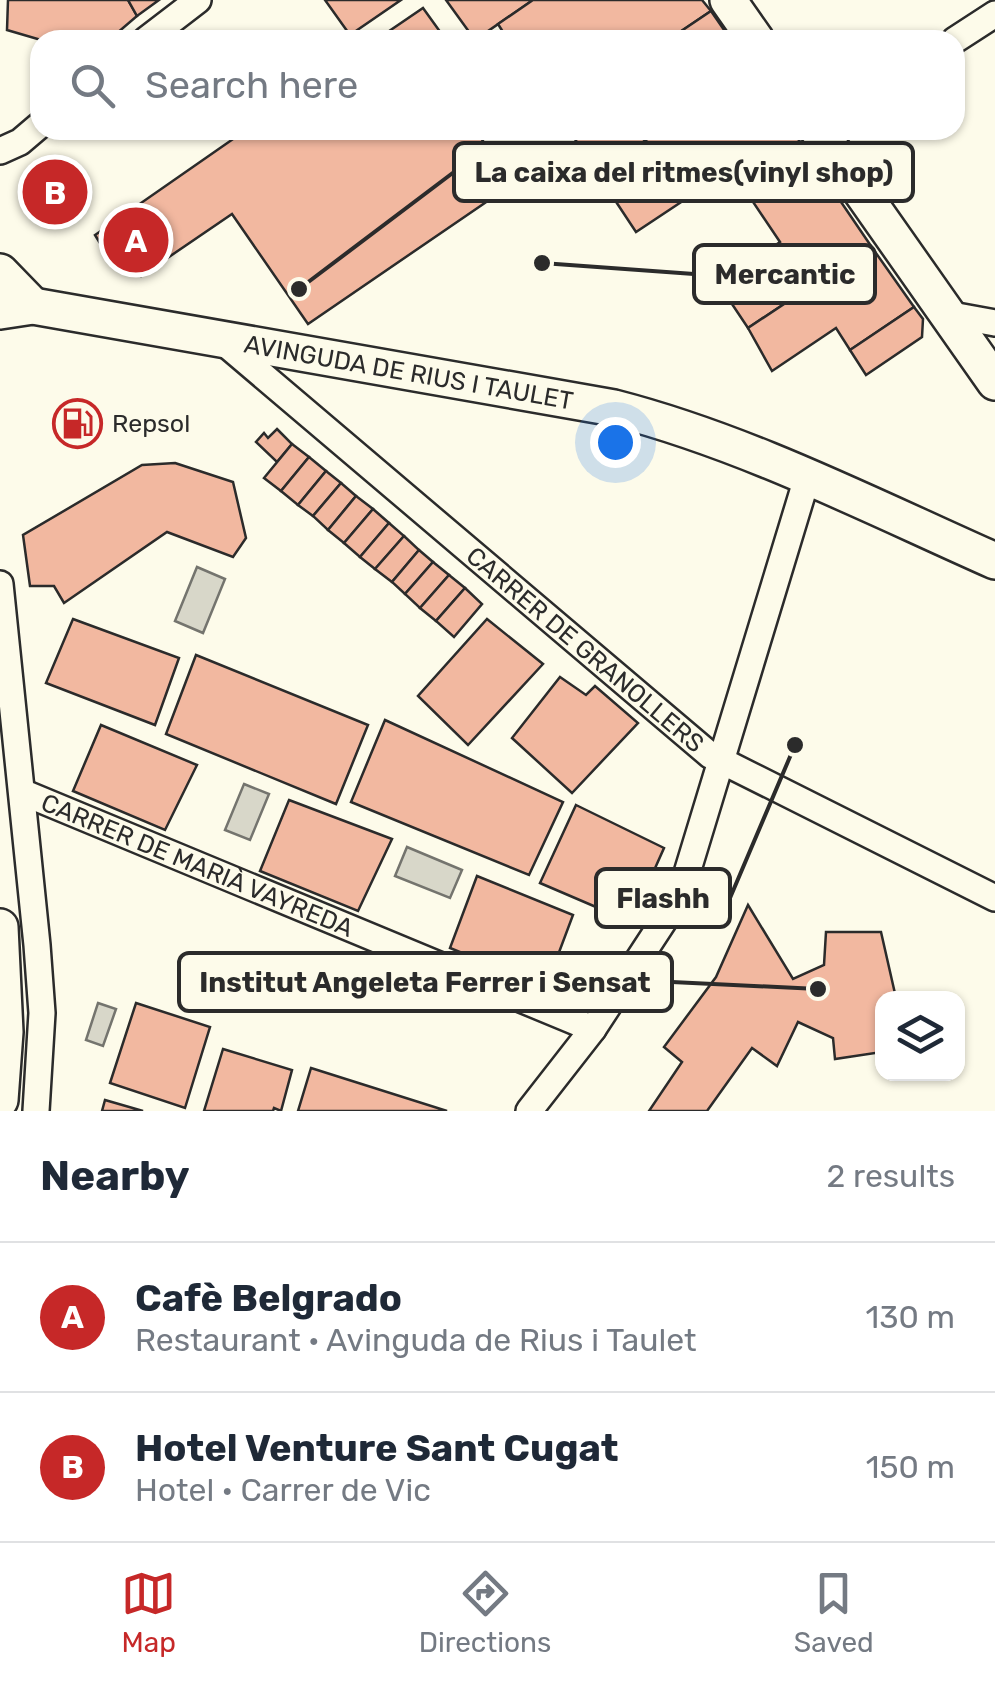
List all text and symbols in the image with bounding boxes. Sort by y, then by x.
search box [30,30,965,140]
icon: search [65,58,120,113]
text: Search here [145,62,358,108]
callout: La caixa del ritmes(vinyl shop) [454,143,913,201]
pin: B [22,154,88,230]
text: La caixa del ritmes(vinyl shop) [474,156,894,189]
pin: A [104,202,168,278]
callout: Mercantic [694,245,875,303]
text: Mercantic [715,258,855,291]
street label: AVINGUDA DE RIUS I TAULET [242,329,576,415]
fuel station icon: Repsol [51,397,103,449]
place label: Repsol [112,409,190,438]
your location [590,417,641,468]
street label: CARRER DE GRANOLLERS [461,541,710,758]
street label: CARRER DE MARIÀ VAYREDA [37,787,358,943]
callout: Flashh [596,869,730,927]
text: Flashh [616,882,710,915]
callout: Institut Angeleta Ferrer i Sensat [179,953,672,1011]
text: Institut Angeleta Ferrer i Sensat [199,966,651,999]
map controls [875,991,965,1081]
button: layers [875,991,965,1081]
text: Nearby [40,1151,190,1201]
text: 2 results [826,1157,955,1195]
text: Cafè Belgrado [135,1275,402,1321]
text: A [61,1298,84,1336]
text: 130 m [865,1298,955,1336]
text: Restaurant · Avinguda de Rius i Taulet [135,1321,697,1359]
text: Hotel Venture Sant Cugat [135,1425,619,1471]
text: B [61,1448,84,1486]
text: 150 m [866,1448,955,1486]
text: Hotel · Carrer de Vic [135,1471,431,1509]
tab: Map [121,1566,176,1659]
tab: Directions [419,1566,551,1659]
tab: Saved [794,1566,874,1659]

